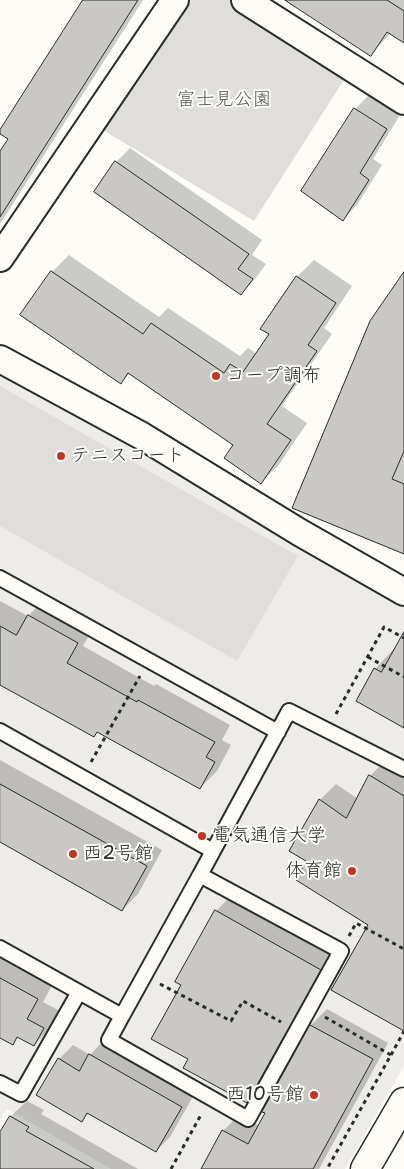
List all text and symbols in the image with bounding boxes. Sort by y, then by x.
park label: 富士見公園 [177,89,271,111]
place label: コープ調布 [226,365,321,387]
marker: コープ調布 [210,370,222,382]
place label: テニスコート [71,445,185,467]
marker: テニスコート [55,450,67,462]
place label: 電気通信大学 [212,825,326,847]
marker: 電気通信大学 [196,830,208,842]
place label: 西2号館 [83,843,153,865]
marker: 西2号館 [67,848,79,860]
place label: 体育館 [285,860,342,882]
marker: 体育館 [346,865,358,877]
place label: 西10号館 [226,1084,304,1106]
marker: 西10号館 [308,1089,320,1101]

